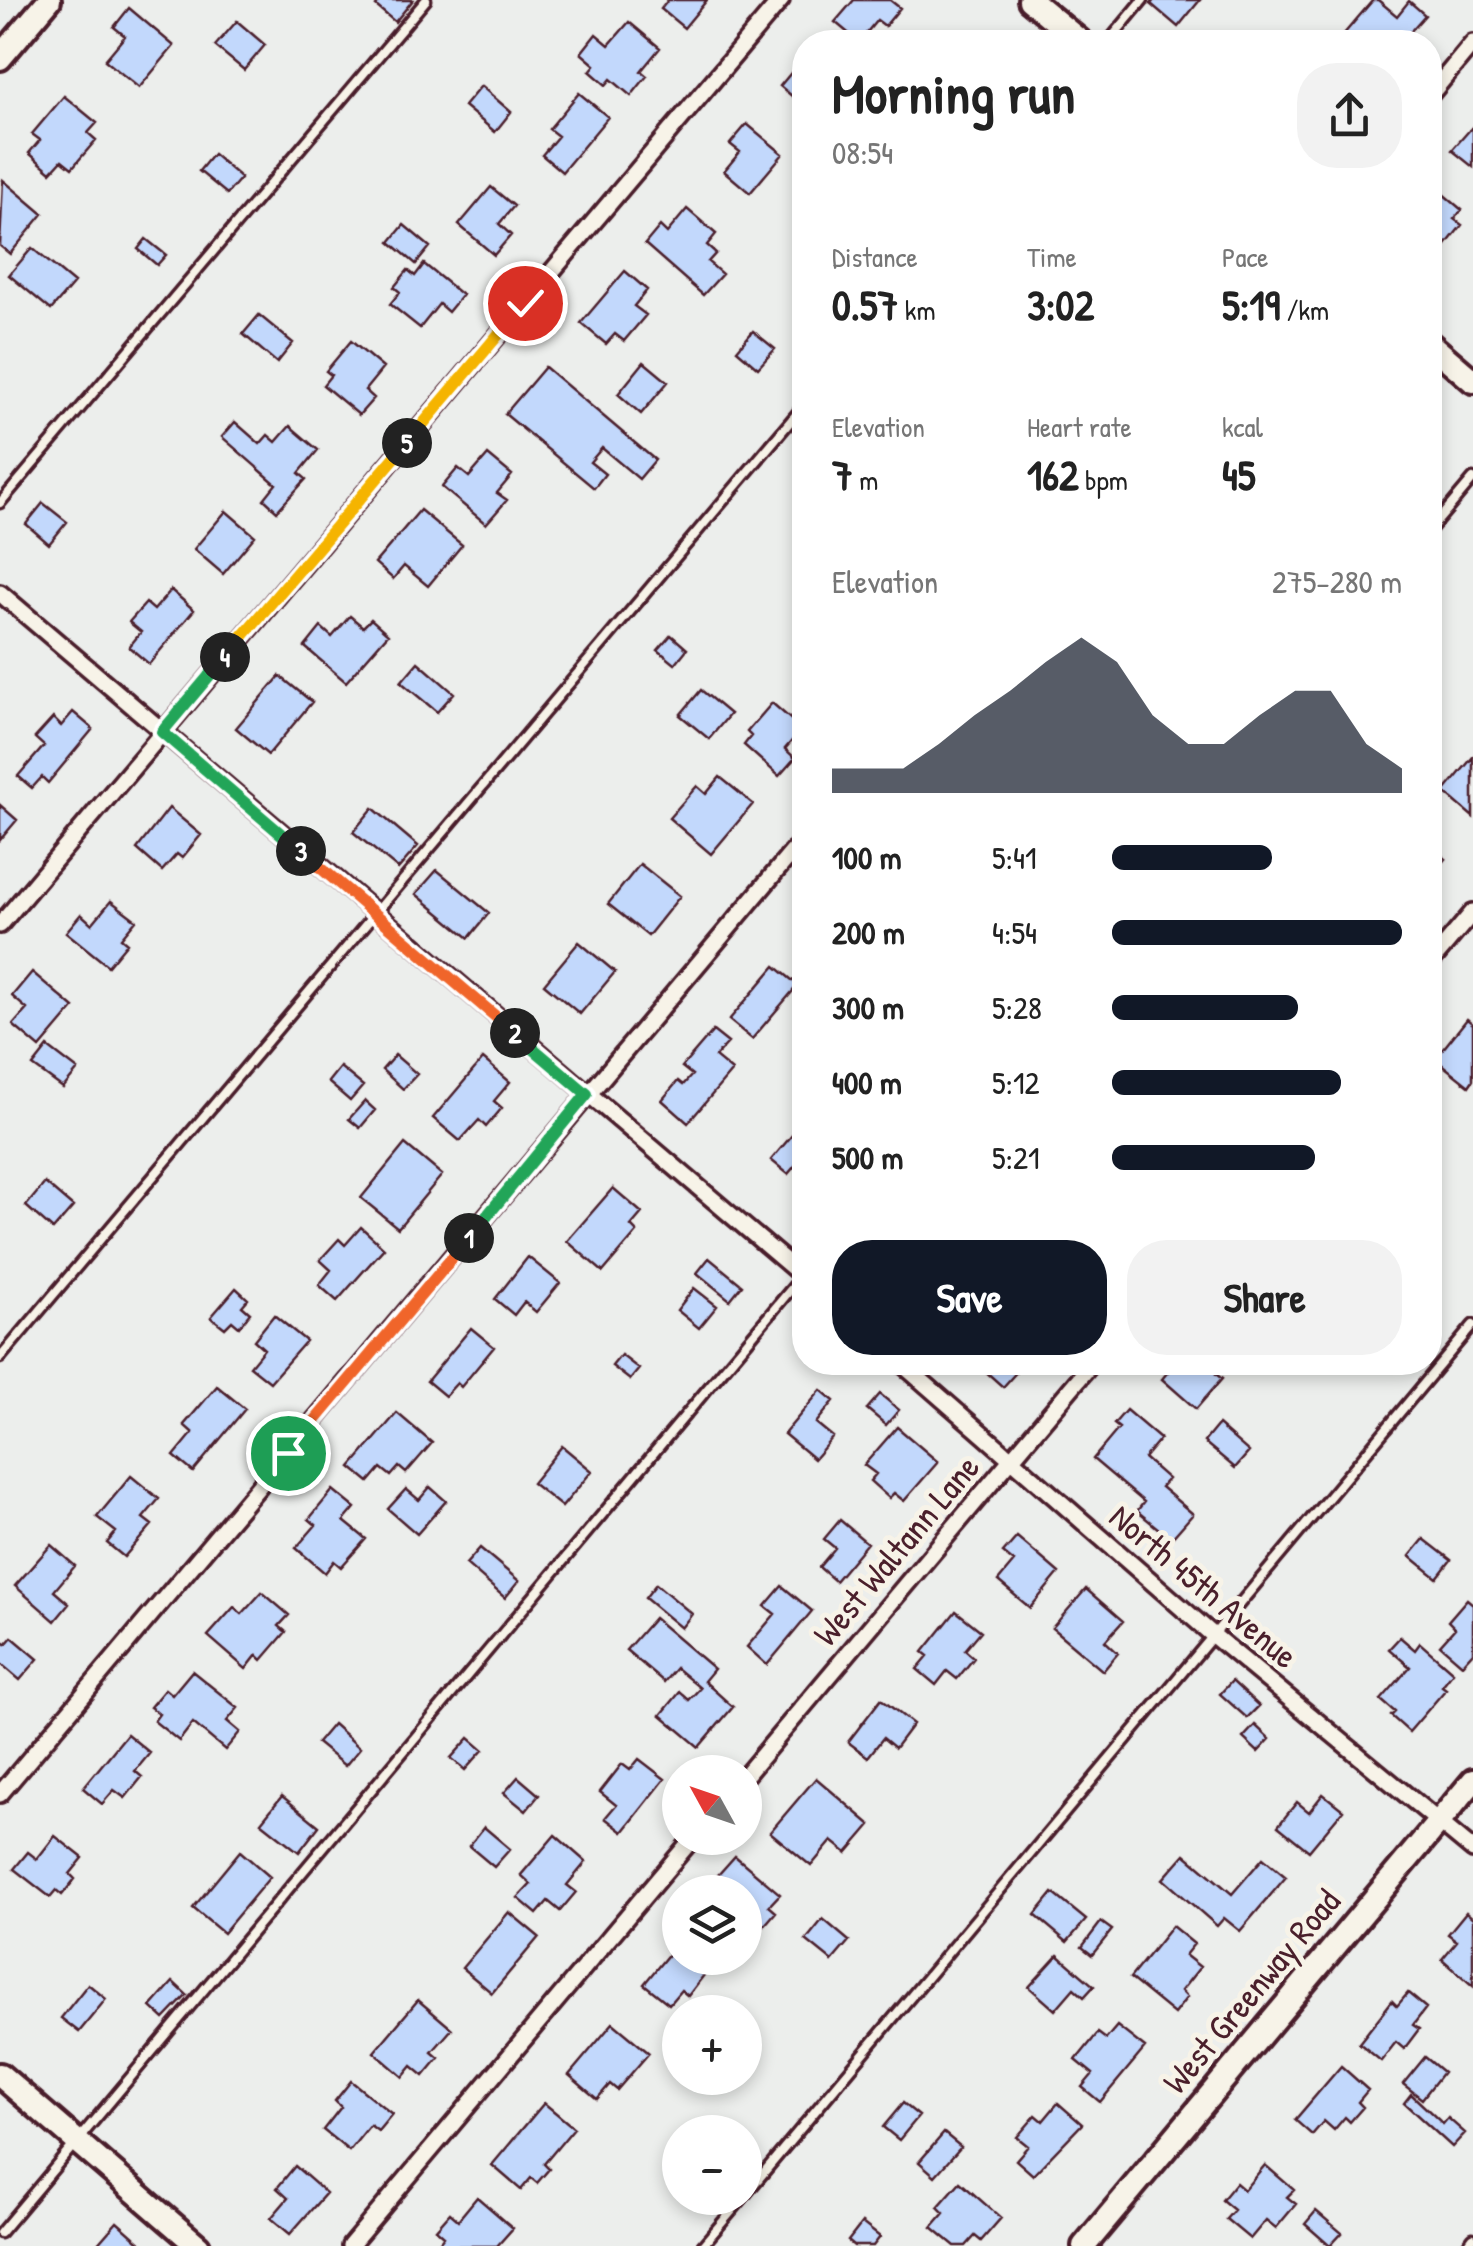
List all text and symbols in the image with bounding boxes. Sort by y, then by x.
text: Morning run [832,56,1075,130]
button: share [1297,63,1402,168]
text: 08:54 [832,131,893,174]
text: Distance [832,238,918,276]
text: Time [1027,238,1077,276]
text: Pace [1222,238,1268,276]
pin [483,261,568,346]
icon: check [498,276,553,331]
text: 0.57 [832,276,898,333]
text: 3:02 [1027,276,1094,333]
text: 5:19 [1222,276,1280,333]
text: km [898,291,935,329]
text: /km [1280,291,1329,329]
text: Elevation [832,408,925,446]
text: Heart rate [1027,408,1132,446]
text: kcal [1222,408,1263,446]
pin: 5 [382,418,432,468]
text: 5 [401,424,413,462]
text: 7 [832,446,853,503]
text: 162 [1027,446,1079,503]
text: 45 [1222,446,1256,503]
text: m [853,461,878,499]
text: bpm [1079,461,1128,499]
text: Elevation [832,560,938,603]
text: 275–280 m [1272,560,1402,603]
pin: 4 [200,632,250,682]
text: 4 [220,638,230,676]
pin: 3 [276,826,326,876]
text: 3 [295,832,307,870]
text: 100 m [832,836,901,879]
text: 5:41 [992,836,1037,879]
text: 200 m [832,911,905,954]
text: 4:54 [992,911,1037,954]
text: 300 m [832,986,904,1029]
text: 5:28 [992,986,1042,1029]
pin: 2 [490,1008,540,1058]
text: 2 [508,1014,522,1052]
text: 400 m [832,1061,902,1104]
text: 5:12 [992,1061,1040,1104]
text: 500 m [832,1136,903,1179]
text: 5:21 [992,1136,1040,1179]
pin: 1 [444,1213,494,1263]
text: 1 [464,1219,474,1257]
button: Save [832,1240,1107,1355]
button: Share [1127,1240,1402,1355]
pin [246,1411,331,1496]
icon: arrive [261,1426,316,1481]
street label: West Waltann Lane [802,1445,990,1655]
street label: North 45th Avenue [1100,1493,1308,1679]
north arrow [662,1755,762,1855]
map controls [662,1755,762,2215]
button: layers [662,1875,762,1975]
street label: West Greenway Road [1152,1879,1350,2103]
button: + [662,1995,762,2095]
button: − [662,2115,762,2215]

